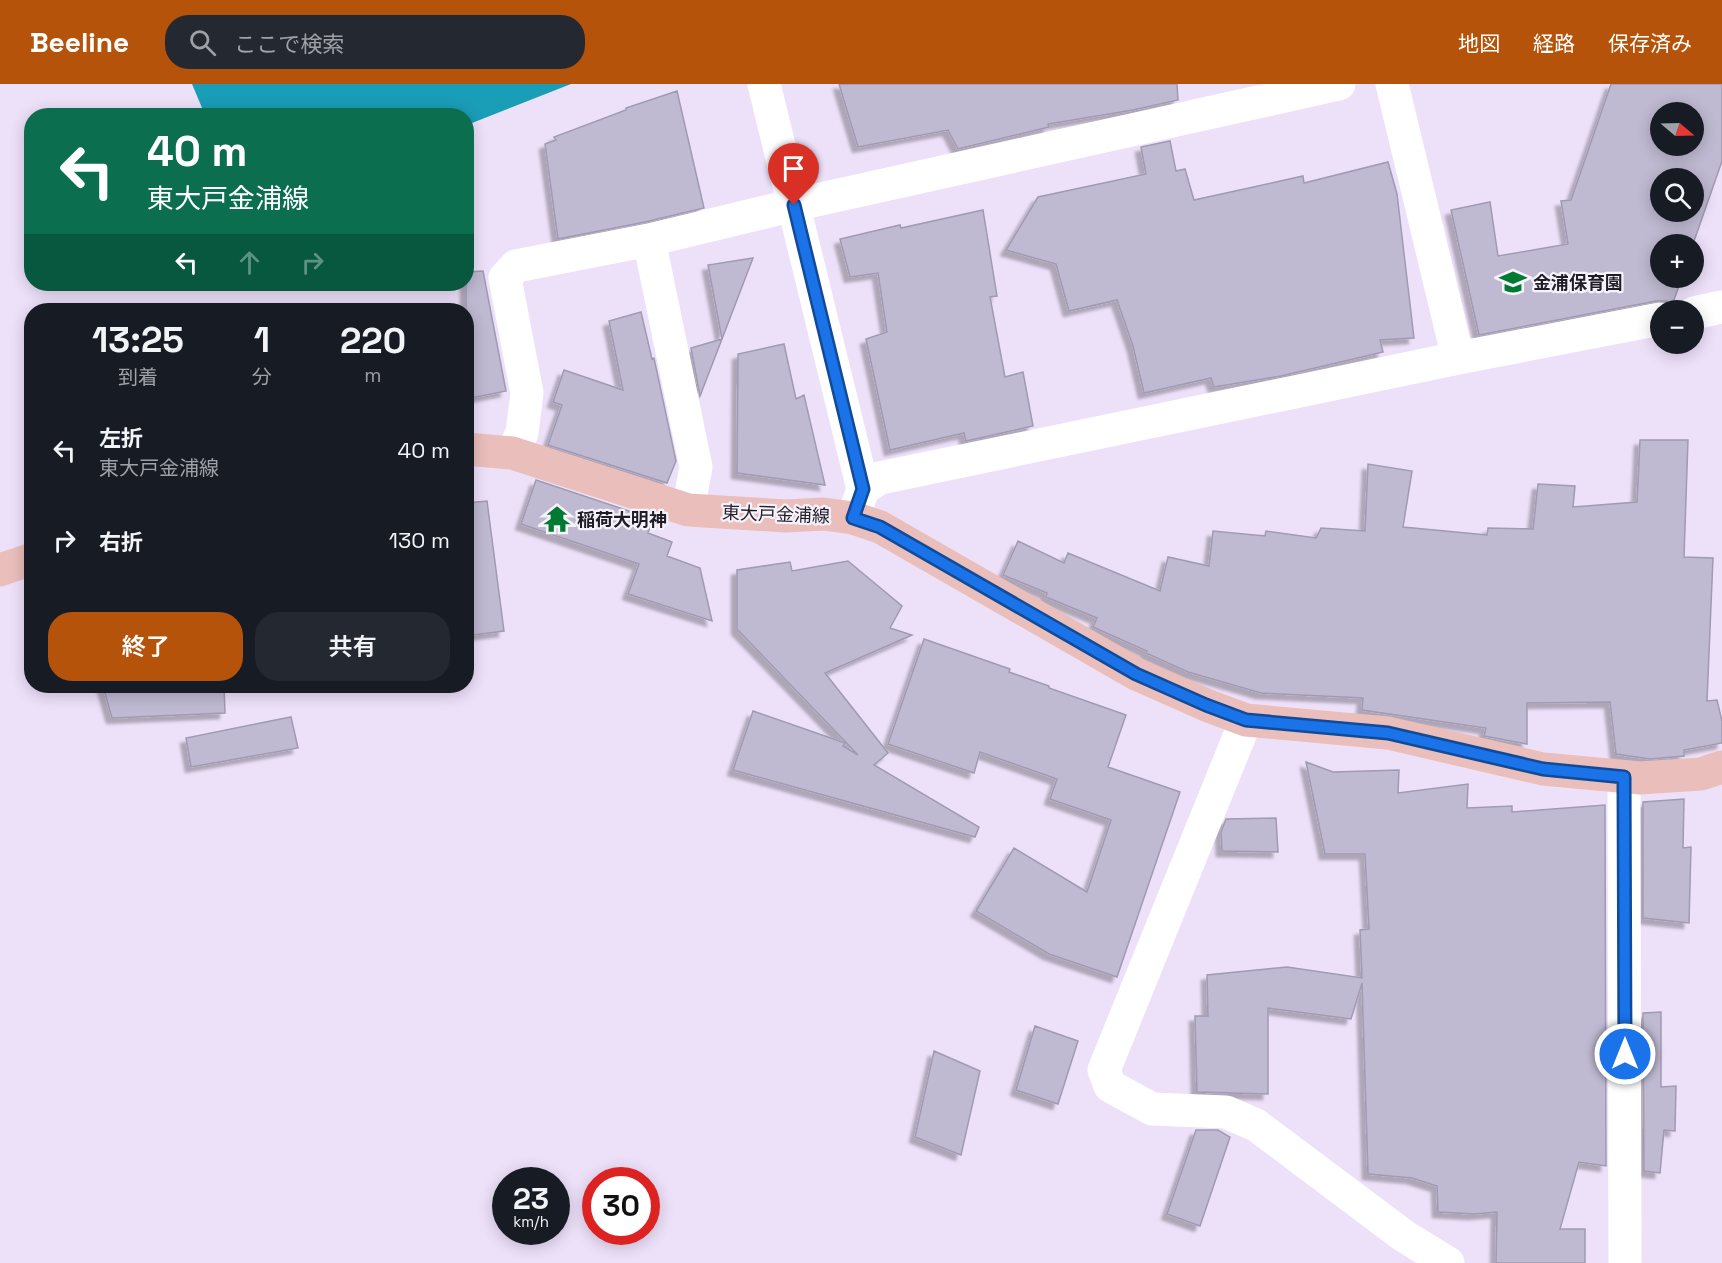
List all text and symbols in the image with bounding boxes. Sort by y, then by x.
search box [165,15,585,69]
text: Beeline [30,24,129,60]
icon: search [186,26,219,59]
text: ここで検索 [234,30,344,58]
text: 地図 [1458,30,1500,57]
text: 経路 [1533,30,1575,57]
text: 保存済み [1608,30,1692,57]
north arrow [1650,102,1704,156]
map controls [1650,102,1704,354]
text: 40 m [147,125,247,178]
icon: left [48,132,126,210]
pin [768,143,819,205]
icon: arrive [777,152,810,185]
button: search [1650,168,1704,222]
text: 東大戸金浦線 [147,181,309,216]
button: + [1650,234,1704,288]
icon: left [170,246,203,279]
icon: ahead [233,246,266,279]
icon: right [296,246,329,279]
school or university icon: 金浦保育園 [1498,267,1528,297]
place label: 金浦保育園 [1533,271,1623,294]
button: − [1650,300,1704,354]
text: 13:25 [92,317,184,363]
text: 1 [254,317,270,363]
text: 220 [340,318,406,364]
text: m [364,362,382,388]
text: 到着 [118,364,158,390]
text: 分 [252,364,272,390]
text: 左折 [99,424,143,452]
icon: left [48,434,81,467]
text: 40 m [398,436,450,464]
text: 東大戸金浦線 [99,455,219,481]
street label: 東大戸金浦線 [722,501,830,527]
temple icon: 稲荷大明神 [542,504,572,534]
place label: 稲荷大明神 [577,508,667,531]
icon: right [48,524,81,557]
text: 130 m [389,526,450,554]
text: 右折 [99,528,143,556]
button: 終了 [48,612,243,681]
button: 共有 [255,612,450,681]
position arrow [1593,1022,1657,1086]
speed limit sign: 30 [582,1167,660,1245]
text: 23 [513,1179,549,1218]
text: km/h [513,1212,549,1231]

